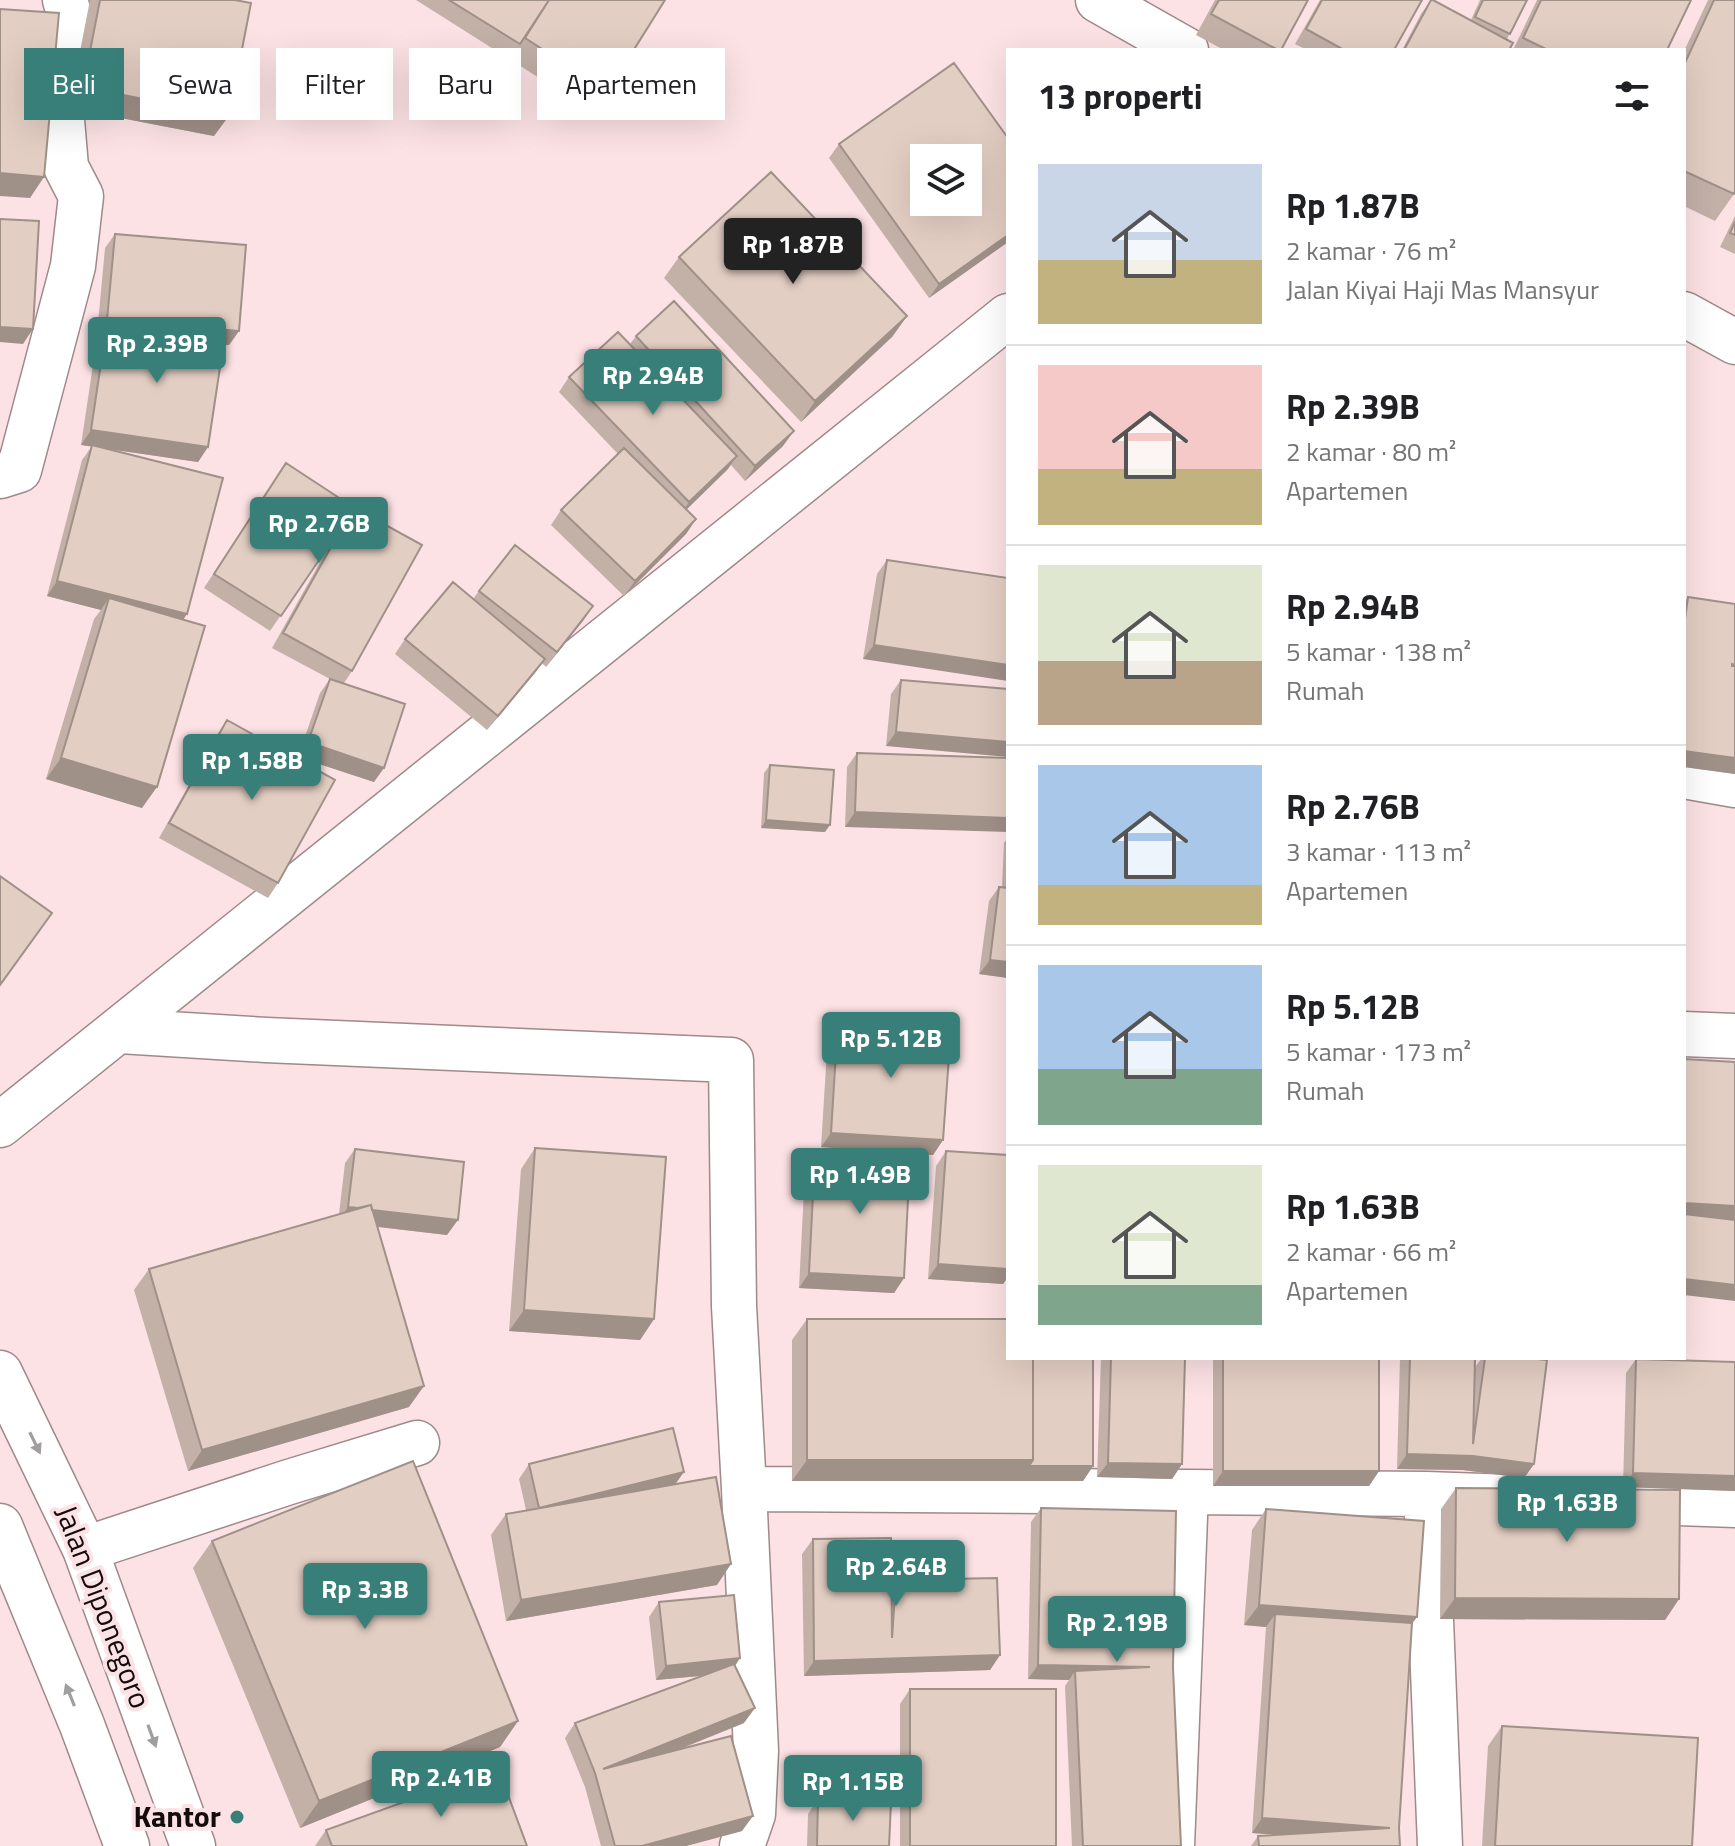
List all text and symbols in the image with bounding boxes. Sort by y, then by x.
chip: Beli [24,48,124,120]
chip: Sewa [140,48,260,120]
chip: Filter [276,48,393,120]
chip: Baru [409,48,521,120]
chip: Apartemen [537,48,725,120]
text: 13 properti [1038,70,1202,122]
icon: filters [1610,74,1654,118]
map controls [910,144,982,216]
button: layers [910,144,982,216]
text: Rp 1.87B [1286,179,1420,231]
icon: home [1102,196,1198,292]
pin: Rp 1.87B [710,218,876,286]
text: Rp 1.87B [742,224,844,263]
text: 2 kamar · 76 m² [1286,231,1456,270]
text: Jalan Kiyai Haji Mas Mansyur [1286,270,1599,309]
pin: Rp 2.39B [74,317,240,385]
text: Rp 2.39B [106,323,208,362]
pin: Rp 2.94B [570,349,736,417]
text: Rp 2.94B [602,355,704,394]
text: Rp 2.39B [1286,380,1420,432]
icon: home [1102,397,1198,493]
text: 2 kamar · 80 m² [1286,432,1456,471]
text: Apartemen [1286,471,1408,510]
pin: Rp 2.76B [236,497,402,565]
text: Rp 2.76B [268,503,370,542]
text: Rp 2.94B [1286,580,1420,632]
icon: home [1102,597,1198,693]
text: 5 kamar · 138 m² [1286,632,1471,671]
text: Rumah [1286,671,1364,710]
pin: Rp 1.58B [169,734,335,802]
text: Rp 1.58B [201,740,303,779]
text: Rp 2.76B [1286,780,1420,832]
icon: home [1102,797,1198,893]
text: 3 kamar · 113 m² [1286,832,1471,871]
text: Apartemen [1286,871,1408,910]
text: Rp 5.12B [1286,980,1420,1032]
icon: home [1102,997,1198,1093]
pin: Rp 5.12B [808,1012,974,1080]
text: Rp 5.12B [840,1018,942,1057]
text: 5 kamar · 173 m² [1286,1032,1471,1071]
text: Rumah [1286,1071,1364,1110]
pin: Rp 1.49B [777,1148,943,1216]
text: Rp 1.49B [809,1154,911,1193]
text: Rp 1.63B [1286,1180,1420,1232]
icon: home [1102,1197,1198,1293]
text: 2 kamar · 66 m² [1286,1232,1456,1271]
text: Apartemen [1286,1271,1408,1310]
one-way arrow [28,1432,41,1455]
pin: Rp 1.63B [1484,1476,1650,1544]
text: Rp 1.63B [1516,1482,1618,1521]
street label: Jalan Diponegoro [44,1498,164,1715]
pin: Rp 2.64B [813,1540,979,1608]
text: Rp 2.64B [845,1546,947,1585]
pin: Rp 3.3B [291,1563,439,1631]
text: Rp 3.3B [321,1569,409,1608]
pin: Rp 2.19B [1034,1596,1200,1664]
text: Rp 2.19B [1066,1602,1168,1641]
one-way arrow [63,1683,76,1707]
one-way arrow [147,1724,159,1748]
pin: Rp 2.41B [358,1751,524,1819]
pin: Rp 1.15B [770,1755,936,1823]
text: Rp 2.41B [390,1757,492,1796]
text: Rp 1.15B [802,1761,904,1800]
place label: Kantor [133,1793,221,1839]
marker: Kantor [228,1808,246,1826]

